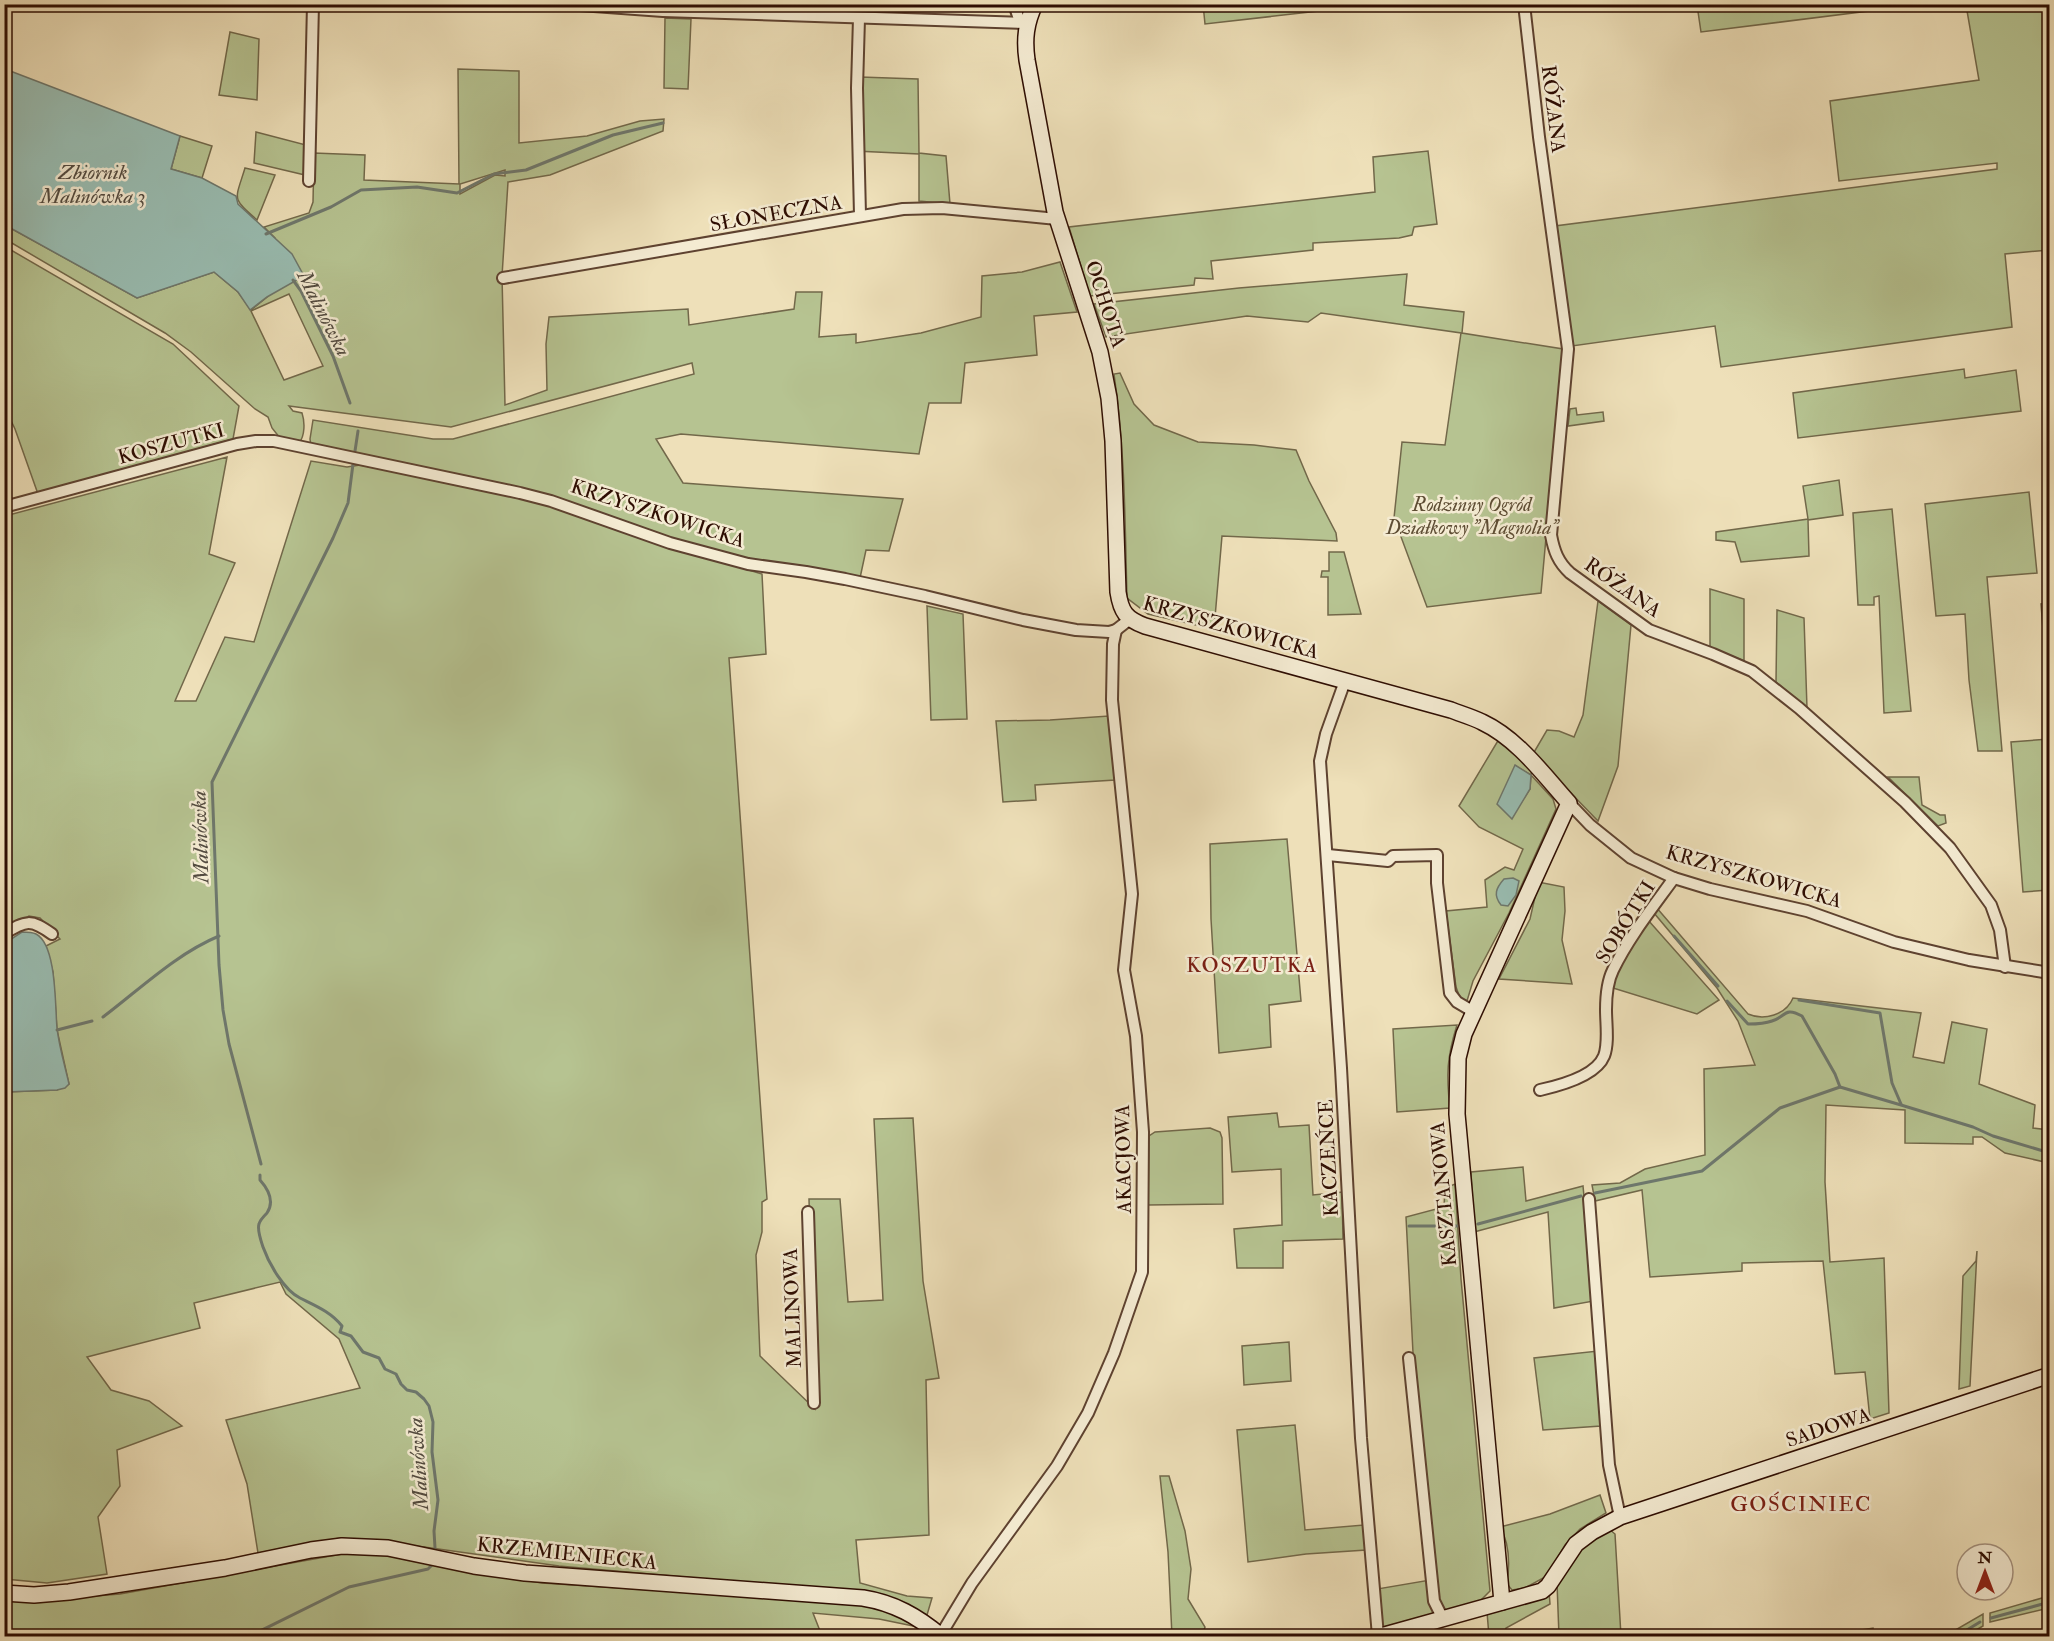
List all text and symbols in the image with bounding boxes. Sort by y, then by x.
street label: RÓŻANA [1536,64,1572,155]
water label: Zbiornik Malinówka 3 [38,159,146,210]
street label: SŁONECZNA [708,190,844,237]
street label: OCHOTA [1080,257,1131,351]
water label: Malinówka [290,264,357,361]
street label: KOSZUTKI [115,417,227,470]
street label: KRZYSZKOWICKA [568,473,748,554]
park label: Rodzinny Ogród Działkowy "Magnolia" [1385,492,1560,540]
street label: RÓŻANA [1579,551,1667,623]
street label: KRZYSZKOWICKA [1140,590,1322,665]
water label: Malinówka [185,790,216,886]
street label: KRZYSZKOWICKA [1663,839,1845,914]
street label: SOBÓTKI [1589,875,1661,969]
district label: KOSZUTKA [1186,952,1318,979]
street label: KACZEŃCE [1312,1099,1344,1217]
street label: AKACJOWA [1110,1104,1137,1215]
street label: KASZTANOWA [1425,1120,1462,1267]
street label: MALINOWA [778,1247,807,1368]
street label: SADOWA [1783,1402,1874,1453]
water label: Malinówka [402,1416,435,1513]
district label: GOŚCINIEC [1730,1491,1872,1518]
street label: KRZEMIENIECKA [476,1532,659,1575]
north arrow [1955,1542,2015,1602]
text: N [1977,1548,1993,1568]

